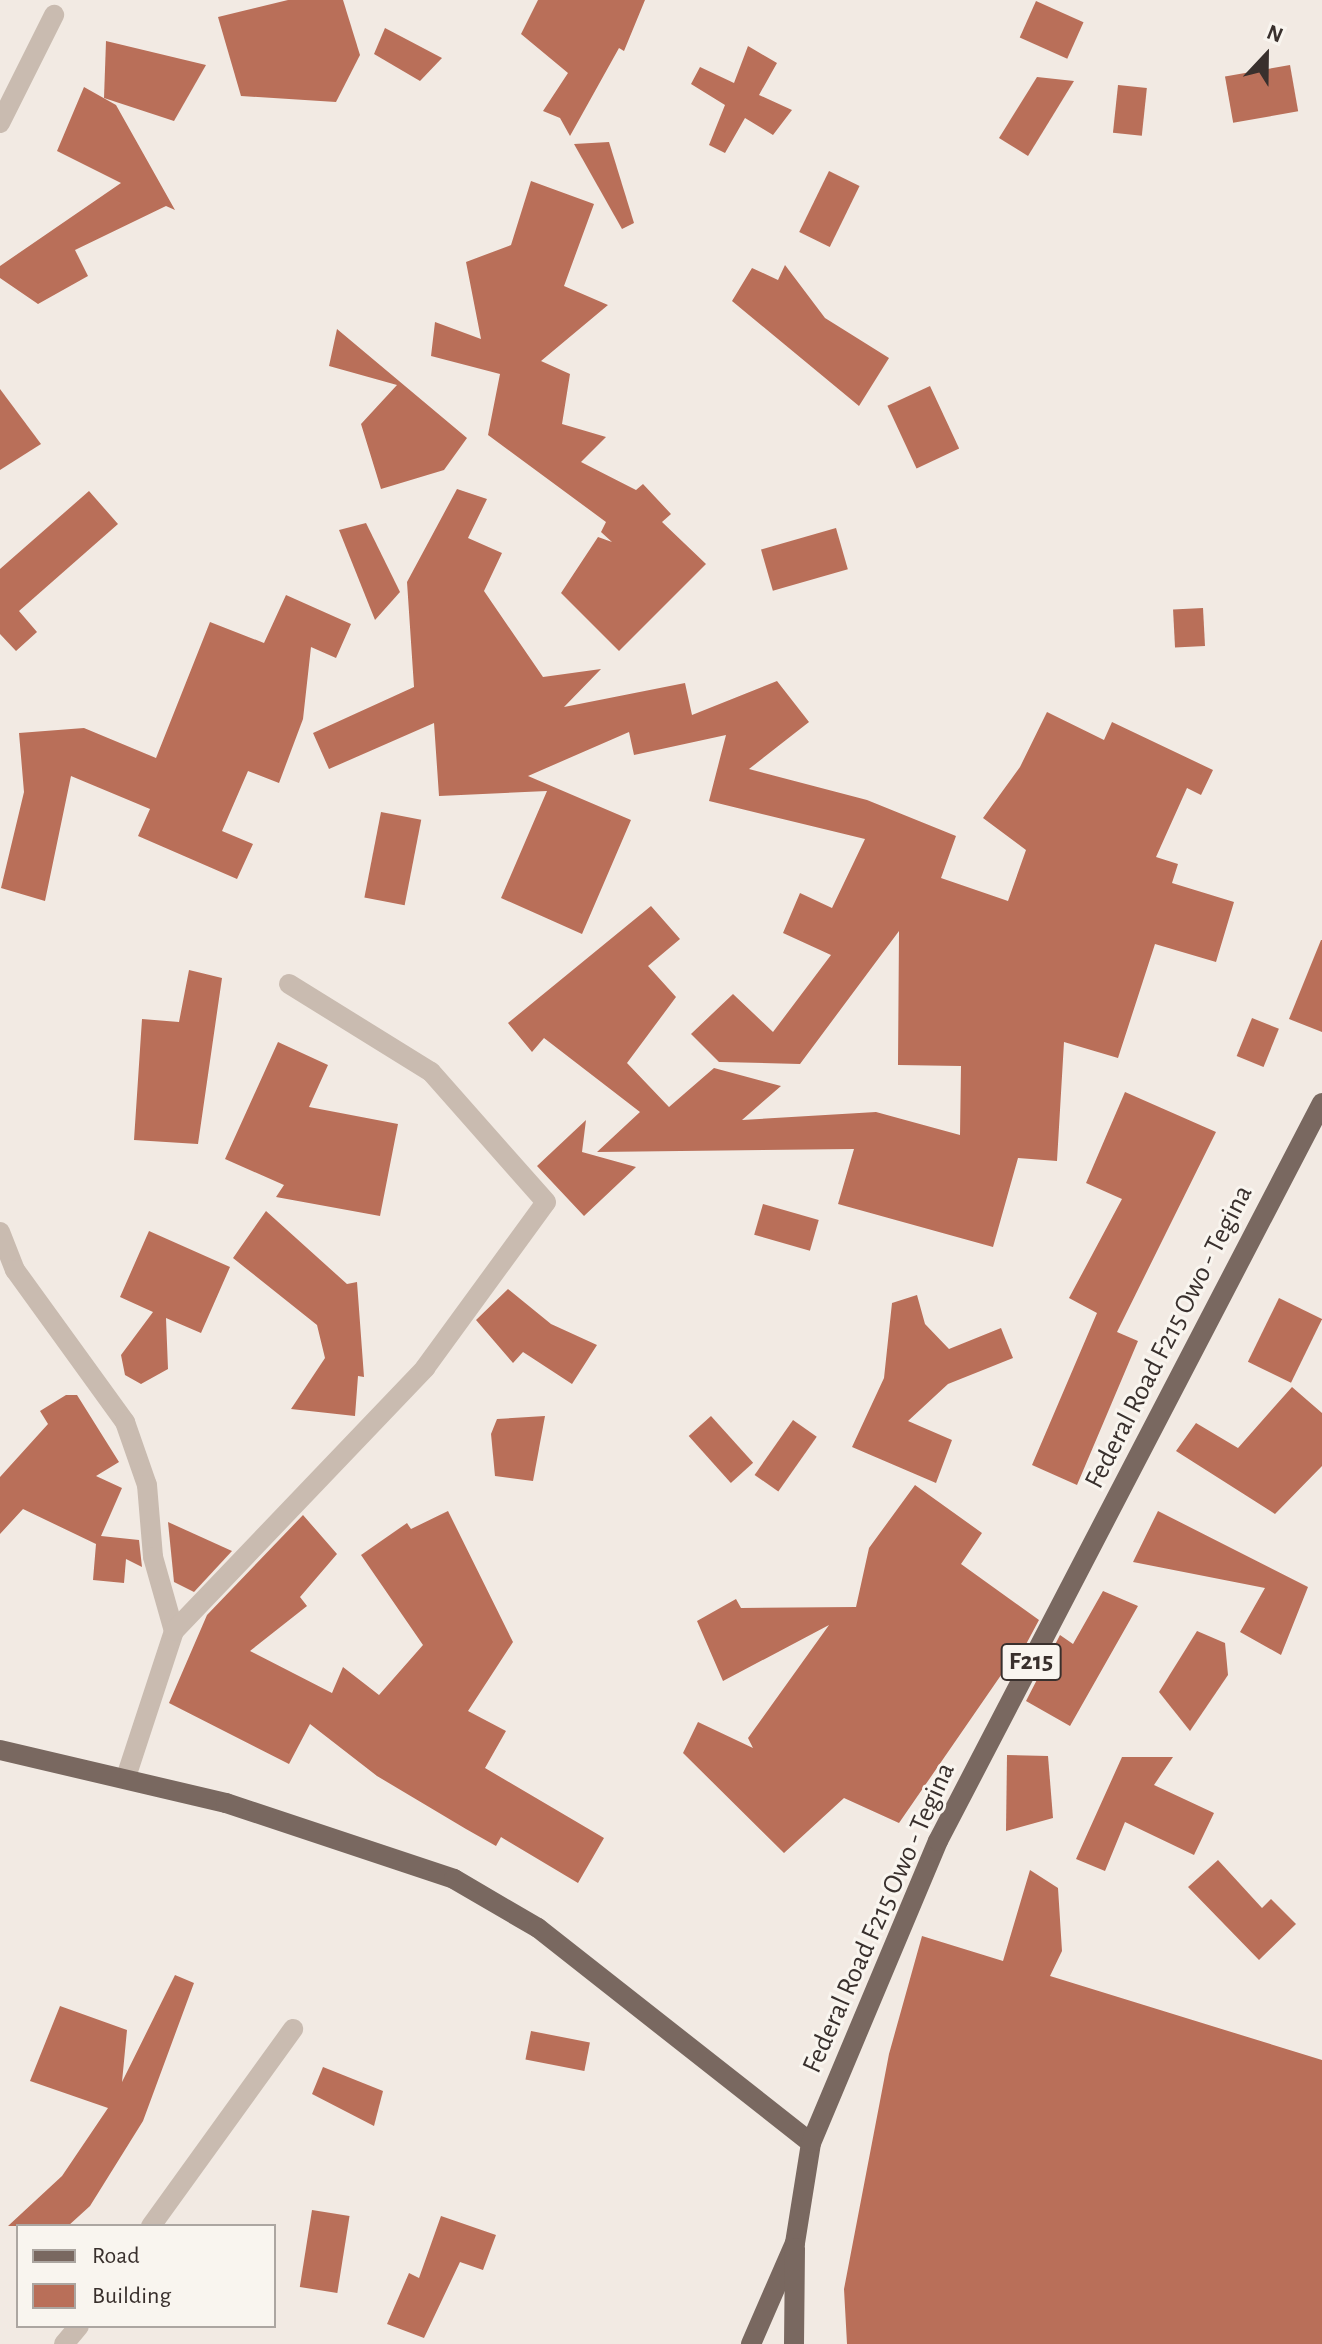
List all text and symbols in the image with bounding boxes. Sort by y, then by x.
north arrow [1226,16,1306,96]
text: N [1264,21,1286,47]
street label: Federal Road F215 Owo - Tegina [1078,1180,1260,1494]
road number: F215 [999,1640,1063,1684]
street label: Federal Road F215 Owo - Tegina [795,1758,963,2078]
legend [16,2224,276,2328]
text: Road [92,2244,140,2268]
text: Building [92,2284,171,2308]

